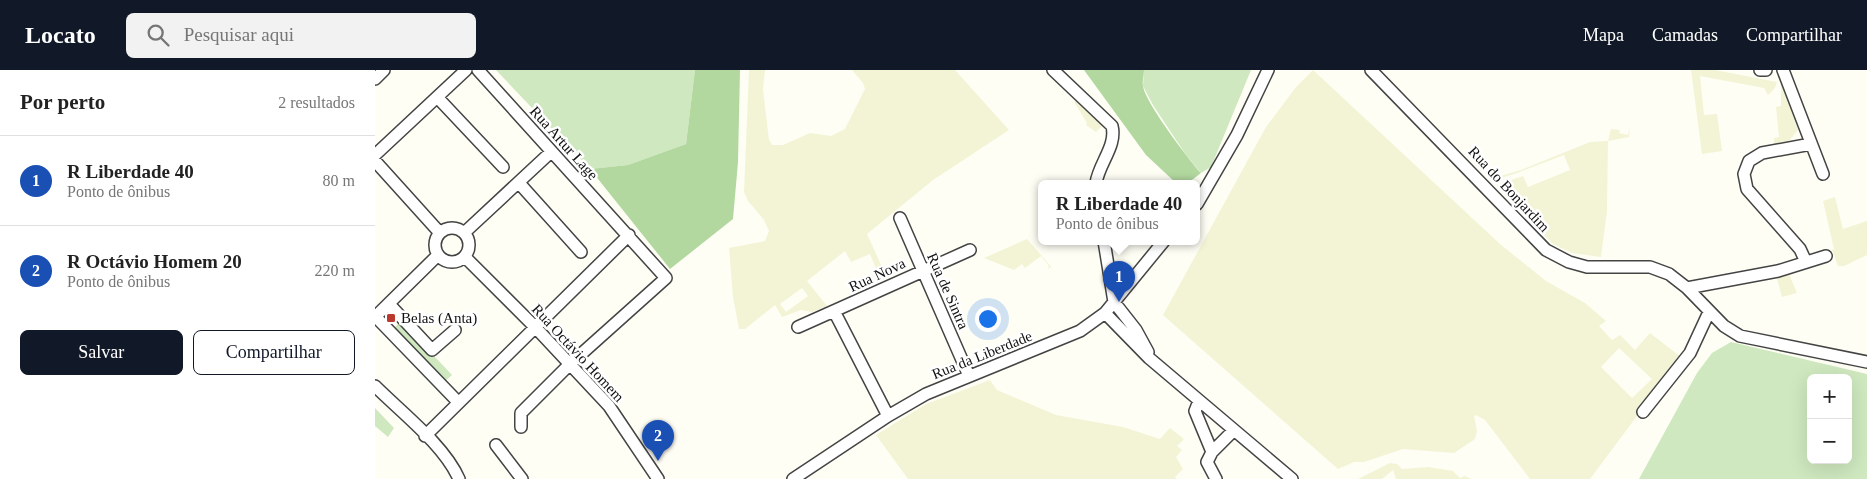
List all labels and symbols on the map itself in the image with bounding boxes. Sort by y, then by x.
street label: Rua Artur Lage [527,103,601,183]
street label: Rua do Bonjardim [1465,143,1553,235]
street label: Rua de Sintra [924,250,972,332]
street label: Rua Nova [846,255,908,295]
pin: 1 [1103,261,1135,302]
street label: Rua Octávio Homem [529,301,628,405]
your location [975,306,1001,332]
place label: Belas (Anta) [401,310,477,327]
marker: Belas (Anta) [385,312,397,324]
street label: Rua da Liberdade [930,327,1035,382]
pin: 2 [642,420,674,461]

